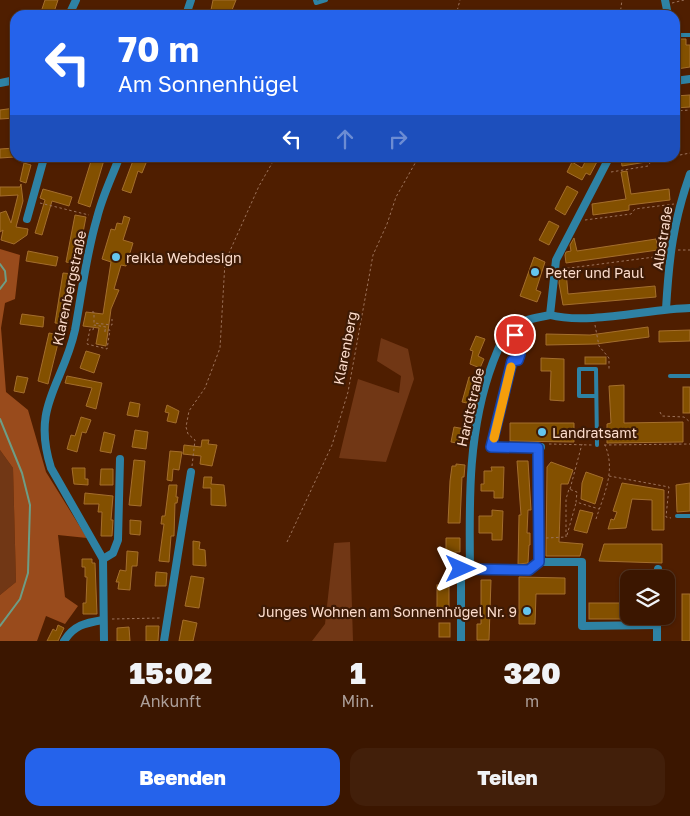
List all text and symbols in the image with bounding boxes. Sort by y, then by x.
text: 70 m [118,28,199,70]
icon: left [35,30,100,95]
text: Am Sonnenhügel [118,70,299,97]
icon: left [278,125,306,153]
icon: ahead [331,125,359,153]
icon: right [384,125,412,153]
street label: Albstraße [649,205,675,271]
street label: Klarenbergstraße [49,229,89,347]
place label: reikla Webdesign [126,249,242,266]
marker: reikla Webdesign [110,251,122,263]
place label: Peter und Paul [545,264,644,281]
marker: Peter und Paul [529,266,541,278]
street label: Klarenberg [330,310,360,386]
pin [494,314,536,356]
icon: arrive [501,321,529,349]
street label: Hardtstraße [453,366,487,448]
place label: Landratsamt [552,424,637,441]
marker: Landratsamt [536,426,548,438]
position arrow [434,542,486,594]
map controls [620,570,675,625]
button: layers [620,570,675,625]
place label: Junges Wohnen am Sonnenhügel Nr. 9 [258,603,517,620]
marker: Junges Wohnen am Sonnenhügel Nr. 9 [521,605,533,617]
text: 15:02 [129,655,212,691]
text: 1 [350,655,366,691]
text: 320 [503,655,561,691]
text: Ankunft [140,691,202,711]
text: Min. [342,691,374,711]
text: m [525,691,539,711]
button: Beenden [25,748,340,806]
button: Teilen [350,748,665,806]

